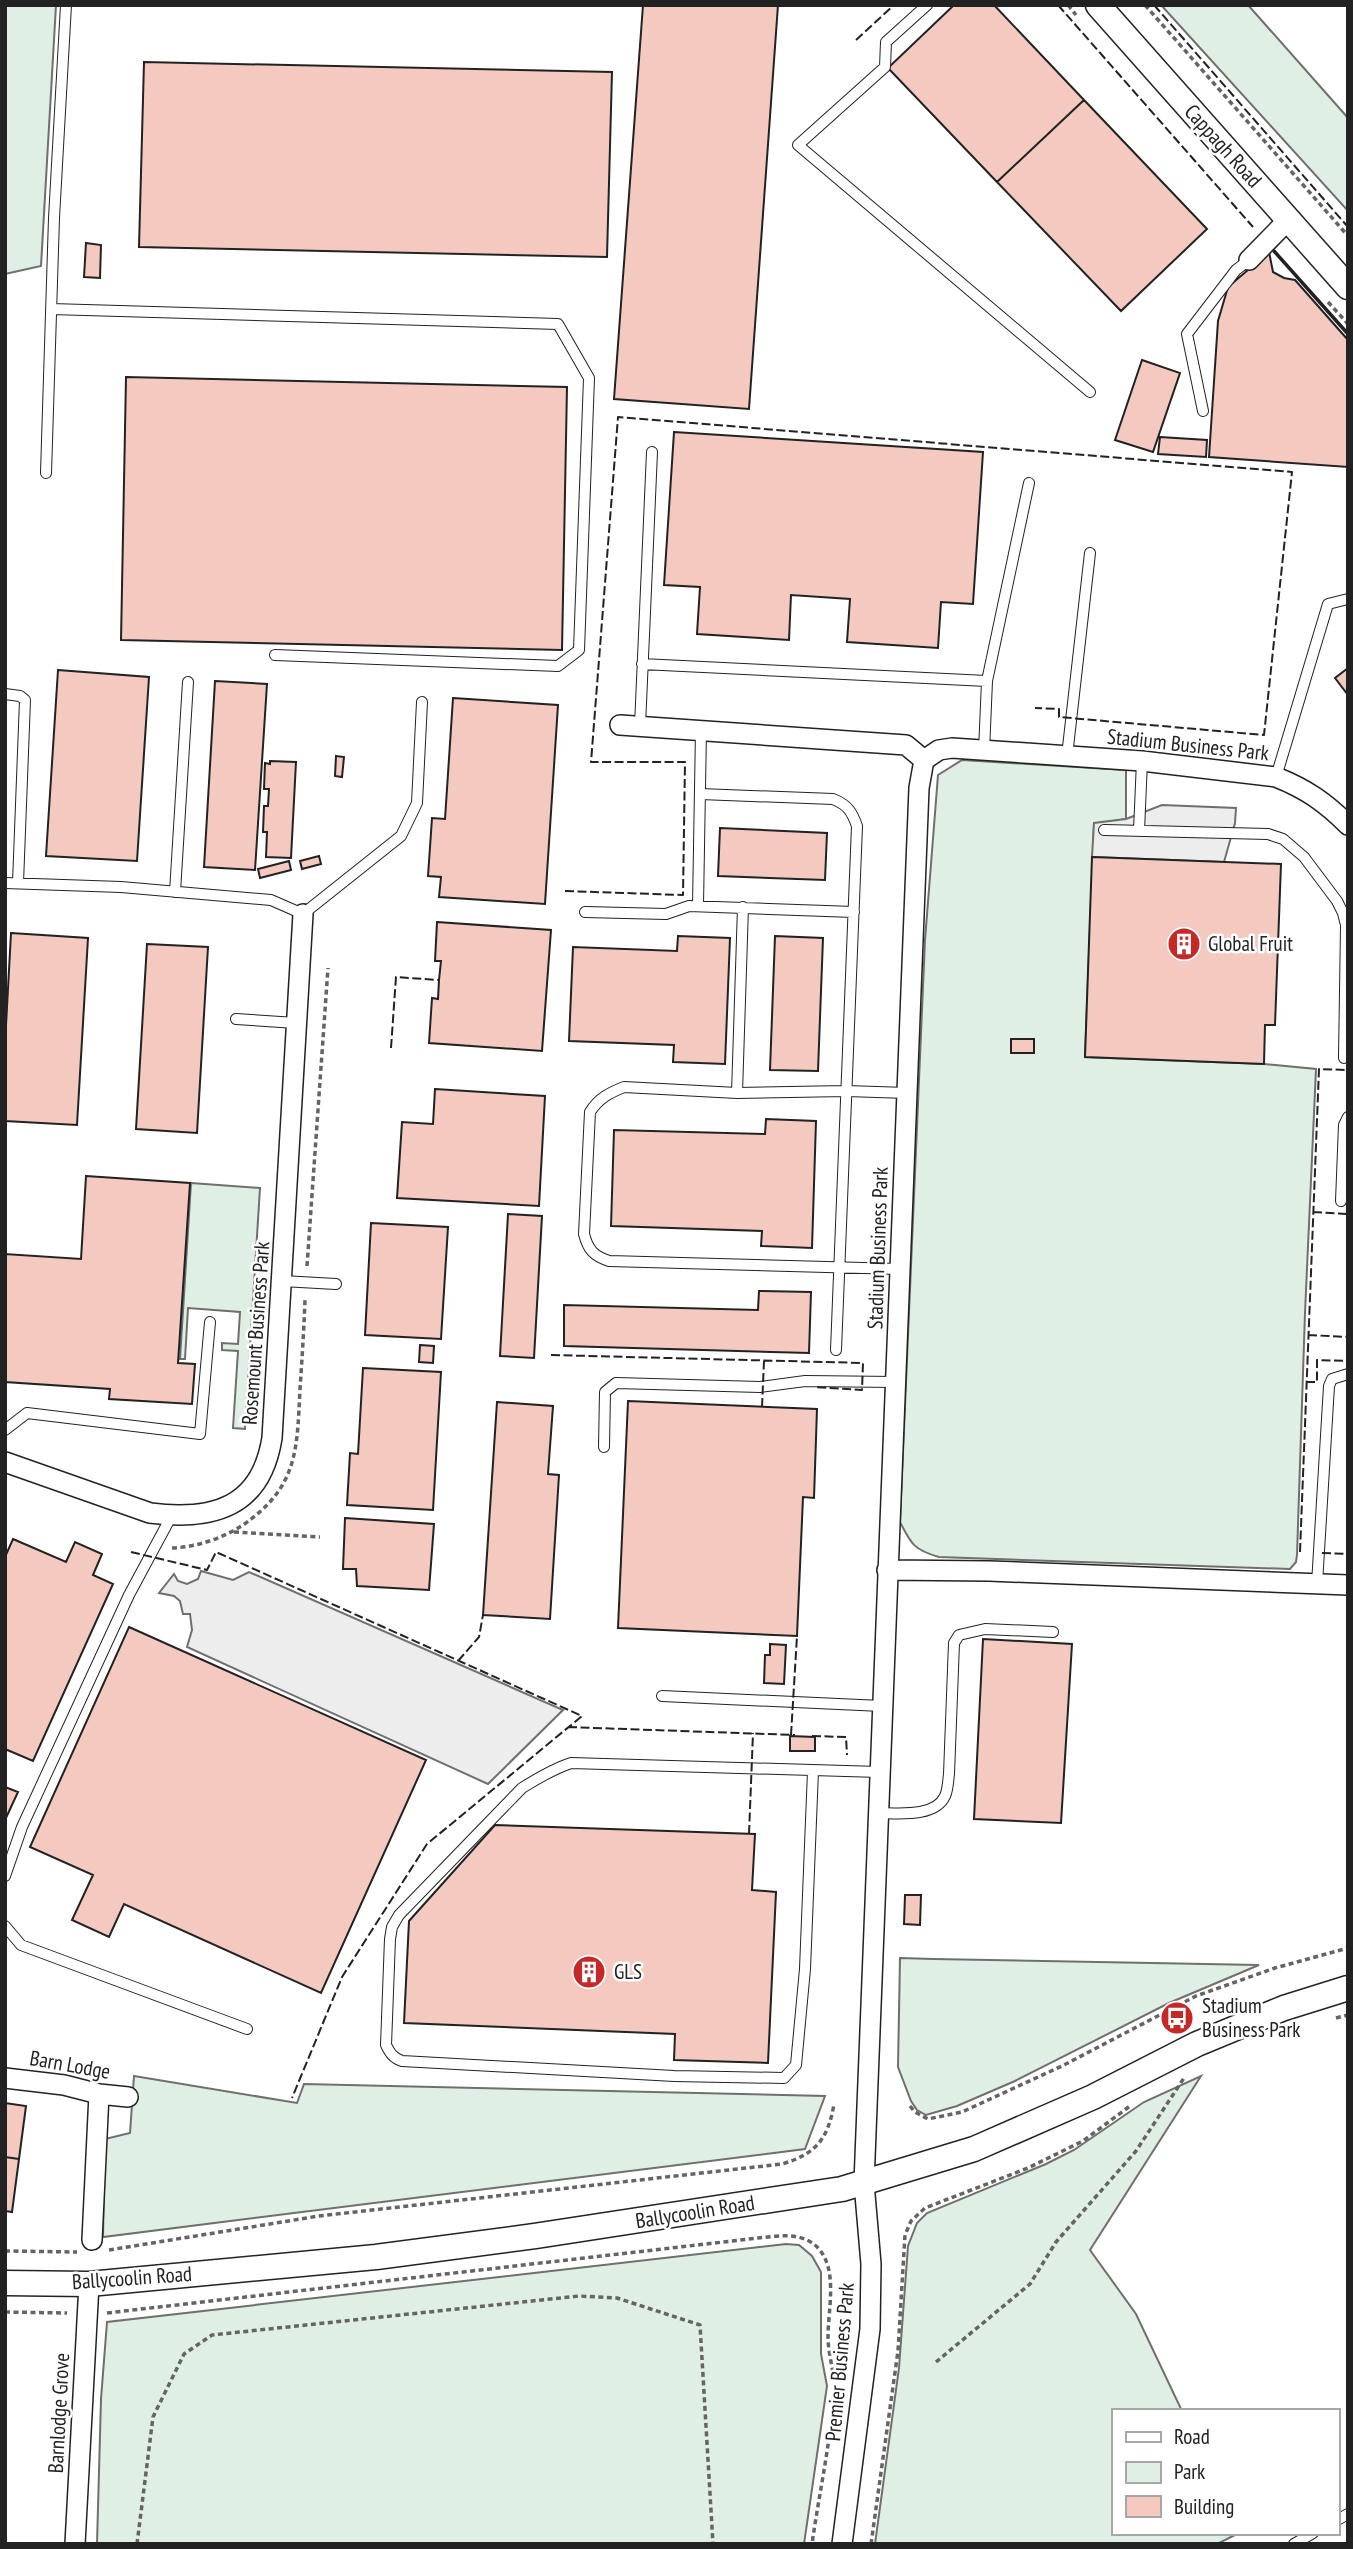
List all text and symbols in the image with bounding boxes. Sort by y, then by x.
street label: Cappagh Road [1179,98,1268,193]
street label: Stadium Business Park [1106,723,1270,766]
building icon: Global Fruit [1165,925,1203,963]
place label: Global Fruit [1208,930,1293,957]
street label: Stadium Business Park [861,1166,894,1330]
street label: Rosemount Business Park [236,1240,275,1426]
building icon: GLS [570,1953,608,1991]
place label: GLS [614,1958,642,1985]
place label: Stadium Business Park [1202,1992,1300,2043]
bus stop icon: Stadium Business Park [1158,1999,1196,2037]
street label: Barn Lodge [28,2044,113,2085]
street label: Ballycoolin Road [633,2189,756,2234]
street label: Ballycoolin Road [71,2260,193,2295]
street label: Premier Business Park [819,2282,860,2442]
street label: Barnlodge Grove [42,2352,75,2474]
legend [1112,2409,1339,2535]
text: Road [1174,2423,1210,2450]
text: Park [1174,2458,1205,2485]
text: Building [1174,2493,1234,2520]

